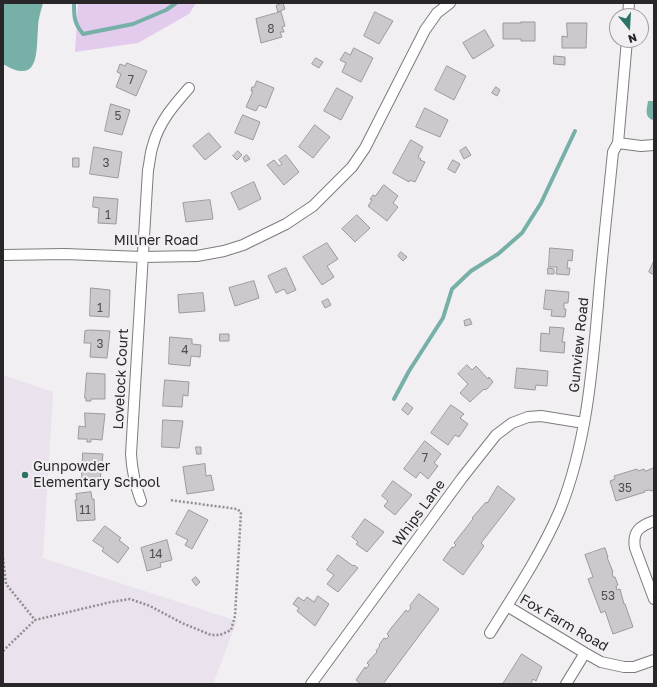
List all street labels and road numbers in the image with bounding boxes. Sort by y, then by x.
street label: Millner Road [114,233,198,249]
street label: Gunview Road [566,297,592,393]
street label: Lovelock Court [110,328,132,430]
street label: Whips Lane [389,476,449,550]
street label: Fox Farm Road [517,591,611,655]

